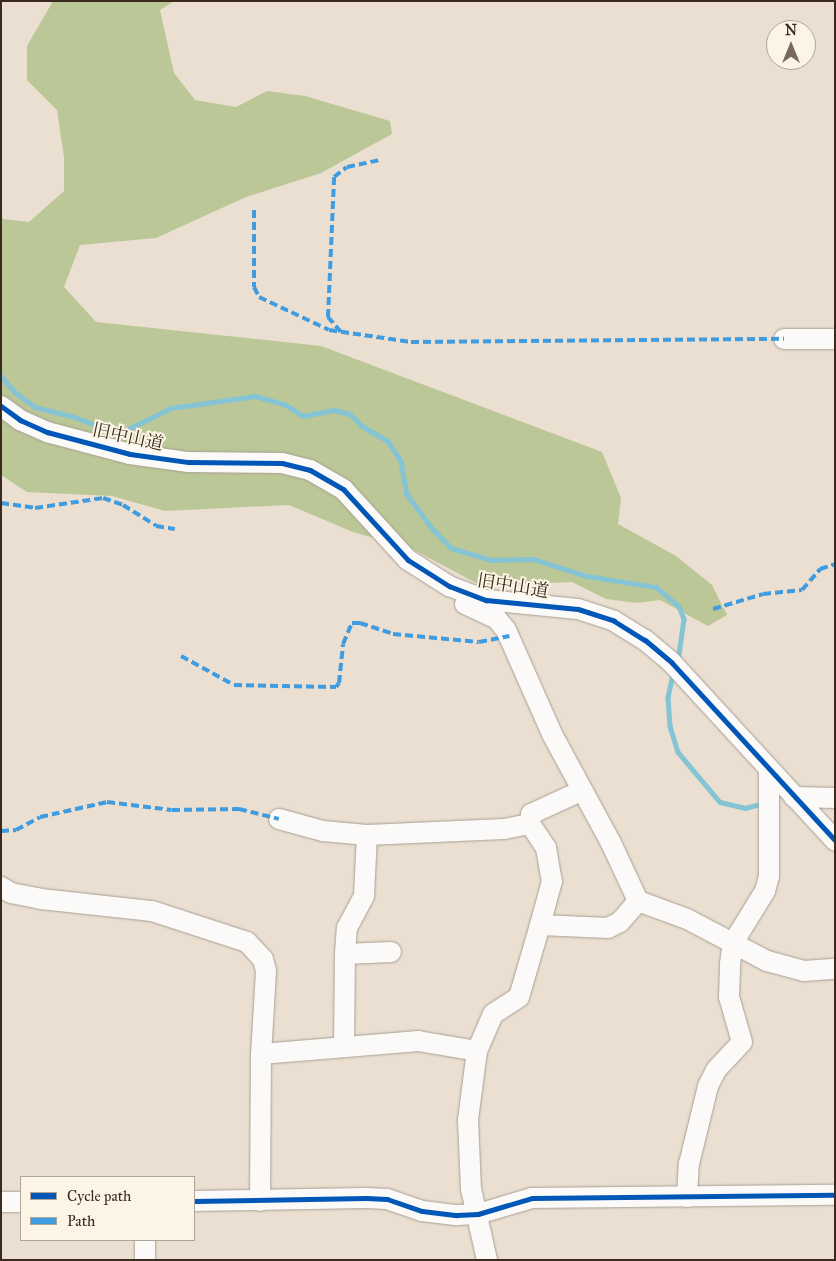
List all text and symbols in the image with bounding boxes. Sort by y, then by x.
north arrow [766,20,816,70]
text: N [785,22,797,39]
street label: 旧中山道 [91,419,165,455]
street label: 旧中山道 [476,570,550,602]
legend [20,1176,195,1241]
text: Cycle path [67,1187,131,1205]
text: Path [67,1212,95,1230]

